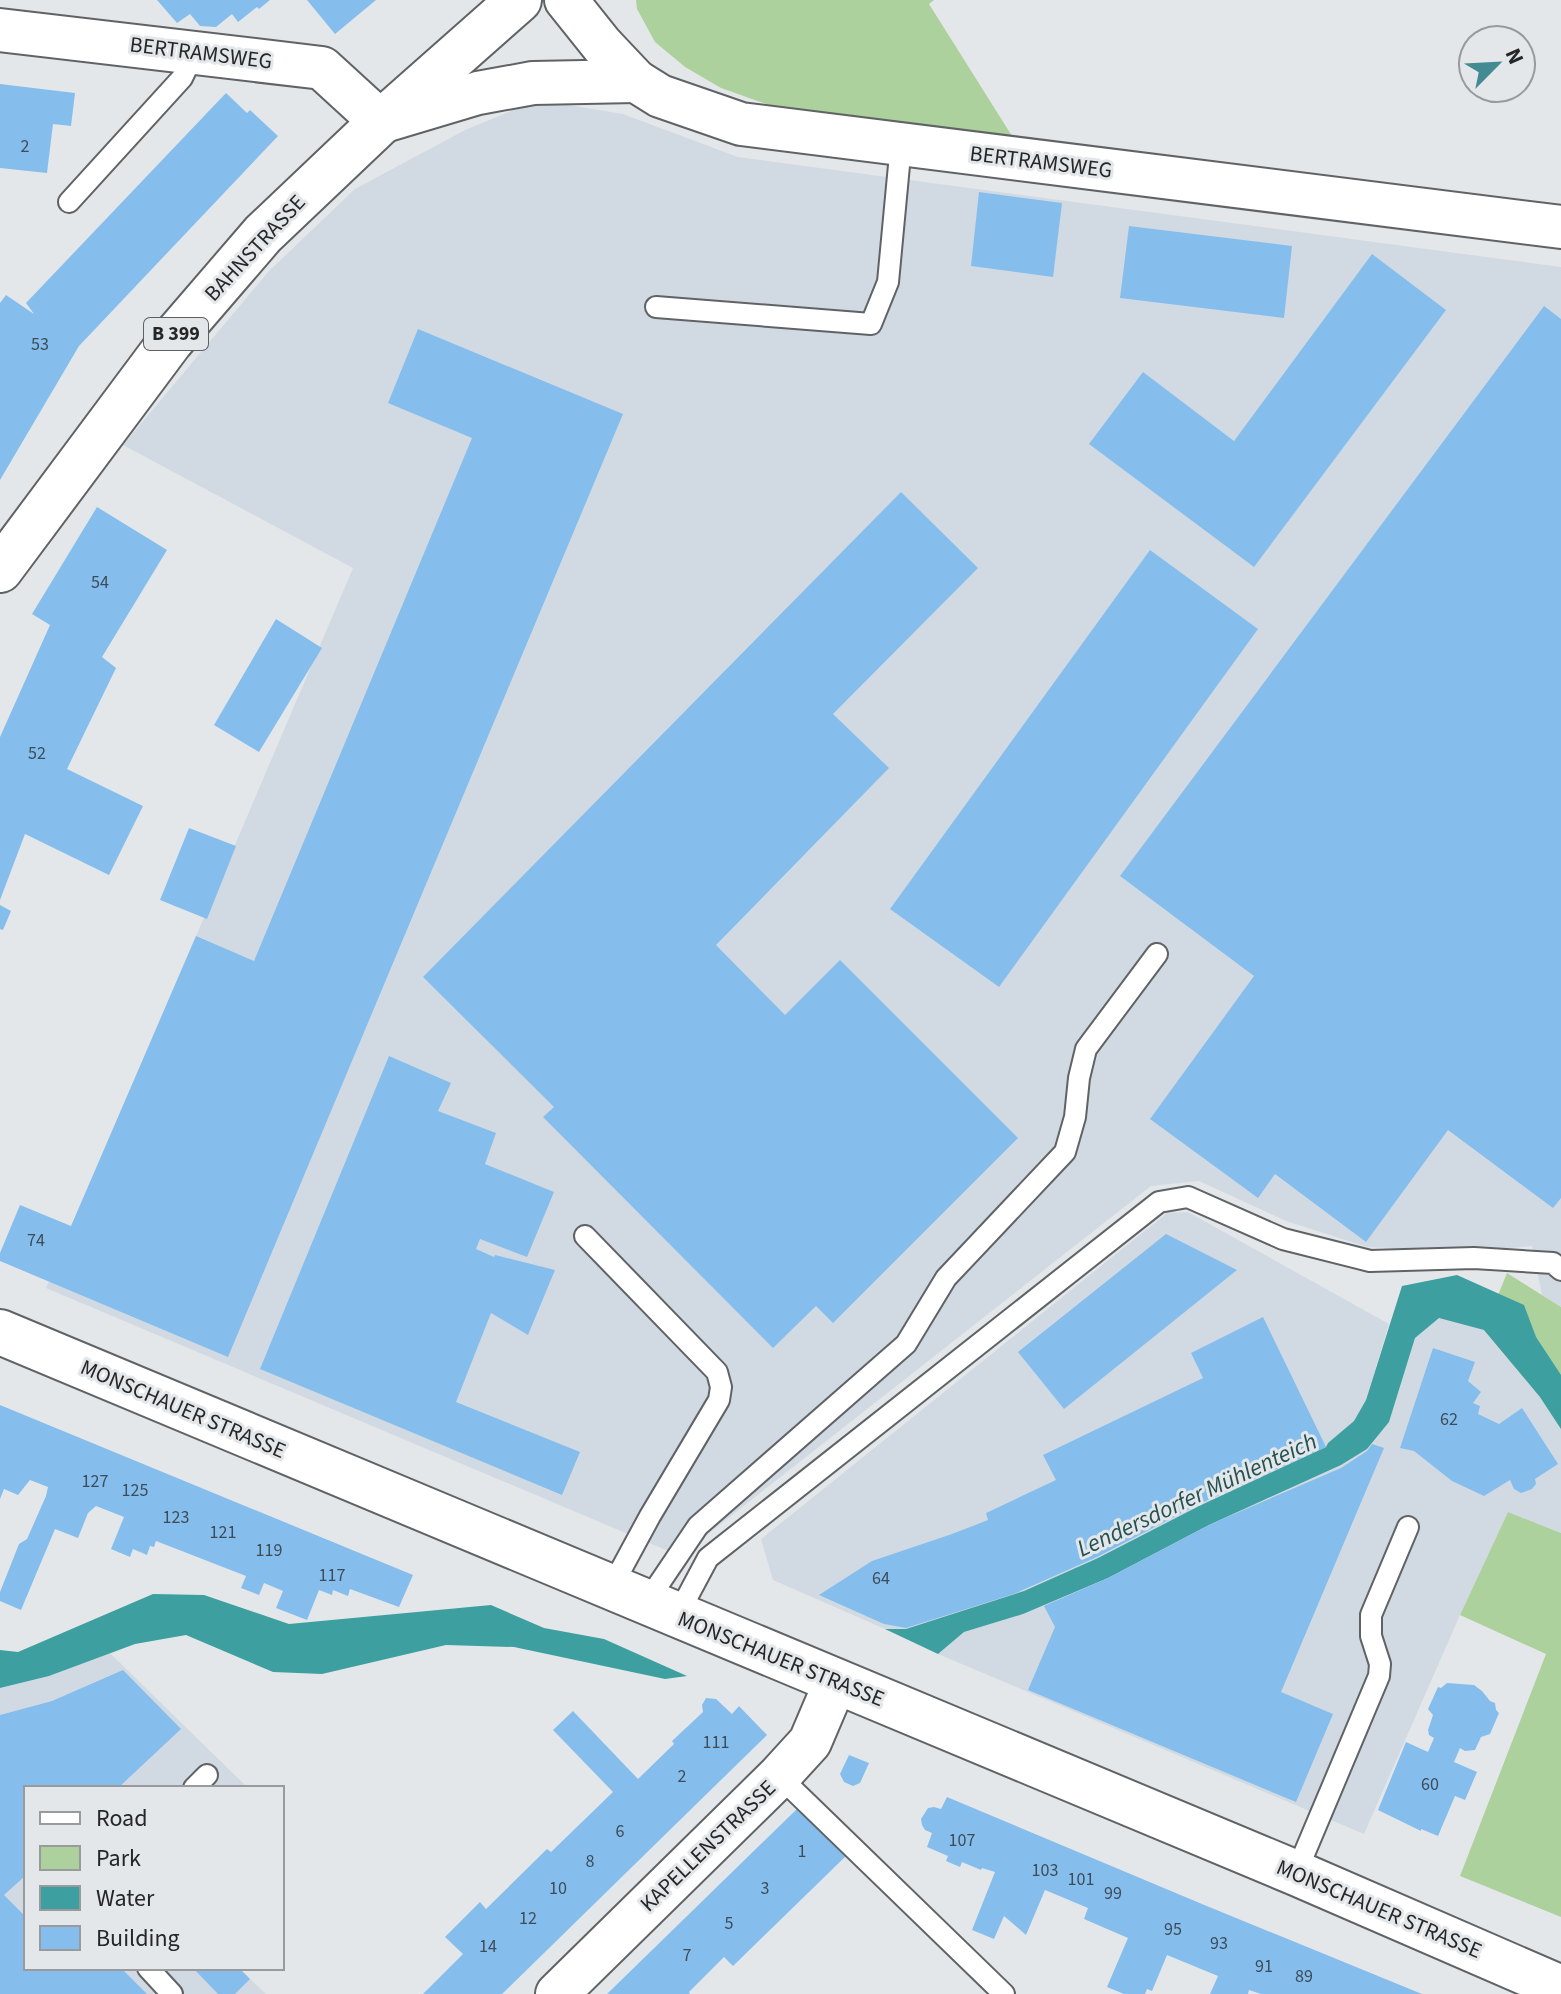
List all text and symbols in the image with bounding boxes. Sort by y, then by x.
north arrow [1457,24,1537,104]
street label: BERTRAMSWEG [128,28,274,78]
text: N [1497,43,1532,69]
house number: 2 [21,134,30,159]
street label: BERTRAMSWEG [968,137,1114,187]
street label: BAHNSTRASSE [197,187,313,309]
road number: B 399 [144,318,208,350]
house number: 53 [31,332,49,357]
house number: 54 [91,570,109,595]
house number: 52 [28,741,46,766]
house number: 74 [27,1228,45,1253]
street label: MONSCHAUER STRASSE [75,1351,291,1467]
house number: 62 [1440,1407,1458,1432]
water label: Lendersdorfer Mühlenteich [1071,1424,1323,1566]
house number: 127 [82,1469,108,1494]
house number: 125 [122,1478,148,1503]
house number: 123 [163,1505,189,1530]
house number: 121 [210,1520,236,1545]
house number: 119 [256,1538,282,1563]
house number: 117 [319,1563,345,1588]
house number: 64 [872,1566,890,1591]
street label: MONSCHAUER STRASSE [673,1603,889,1715]
house number: 111 [703,1730,729,1755]
house number: 2 [678,1764,687,1789]
house number: 60 [1421,1772,1439,1797]
street label: KAPELLENSTRASSE [633,1773,783,1919]
legend [24,1786,284,1970]
text: Road [96,1801,148,1836]
house number: 6 [616,1819,625,1844]
house number: 107 [949,1828,975,1853]
house number: 1 [798,1839,806,1864]
text: Park [96,1841,141,1876]
house number: 8 [586,1849,595,1874]
street label: MONSCHAUER STRASSE [1271,1851,1487,1967]
house number: 103 [1032,1858,1058,1883]
house number: 101 [1068,1867,1094,1892]
house number: 10 [549,1876,567,1901]
house number: 3 [761,1876,770,1901]
text: Water [96,1881,155,1916]
house number: 99 [1104,1881,1122,1906]
house number: 12 [519,1906,537,1931]
house number: 5 [725,1911,734,1936]
house number: 95 [1164,1917,1182,1942]
text: Building [96,1921,180,1956]
house number: 93 [1210,1931,1228,1956]
house number: 14 [479,1934,497,1959]
house number: 7 [683,1943,692,1968]
house number: 91 [1255,1954,1273,1979]
house number: 89 [1295,1964,1313,1989]

